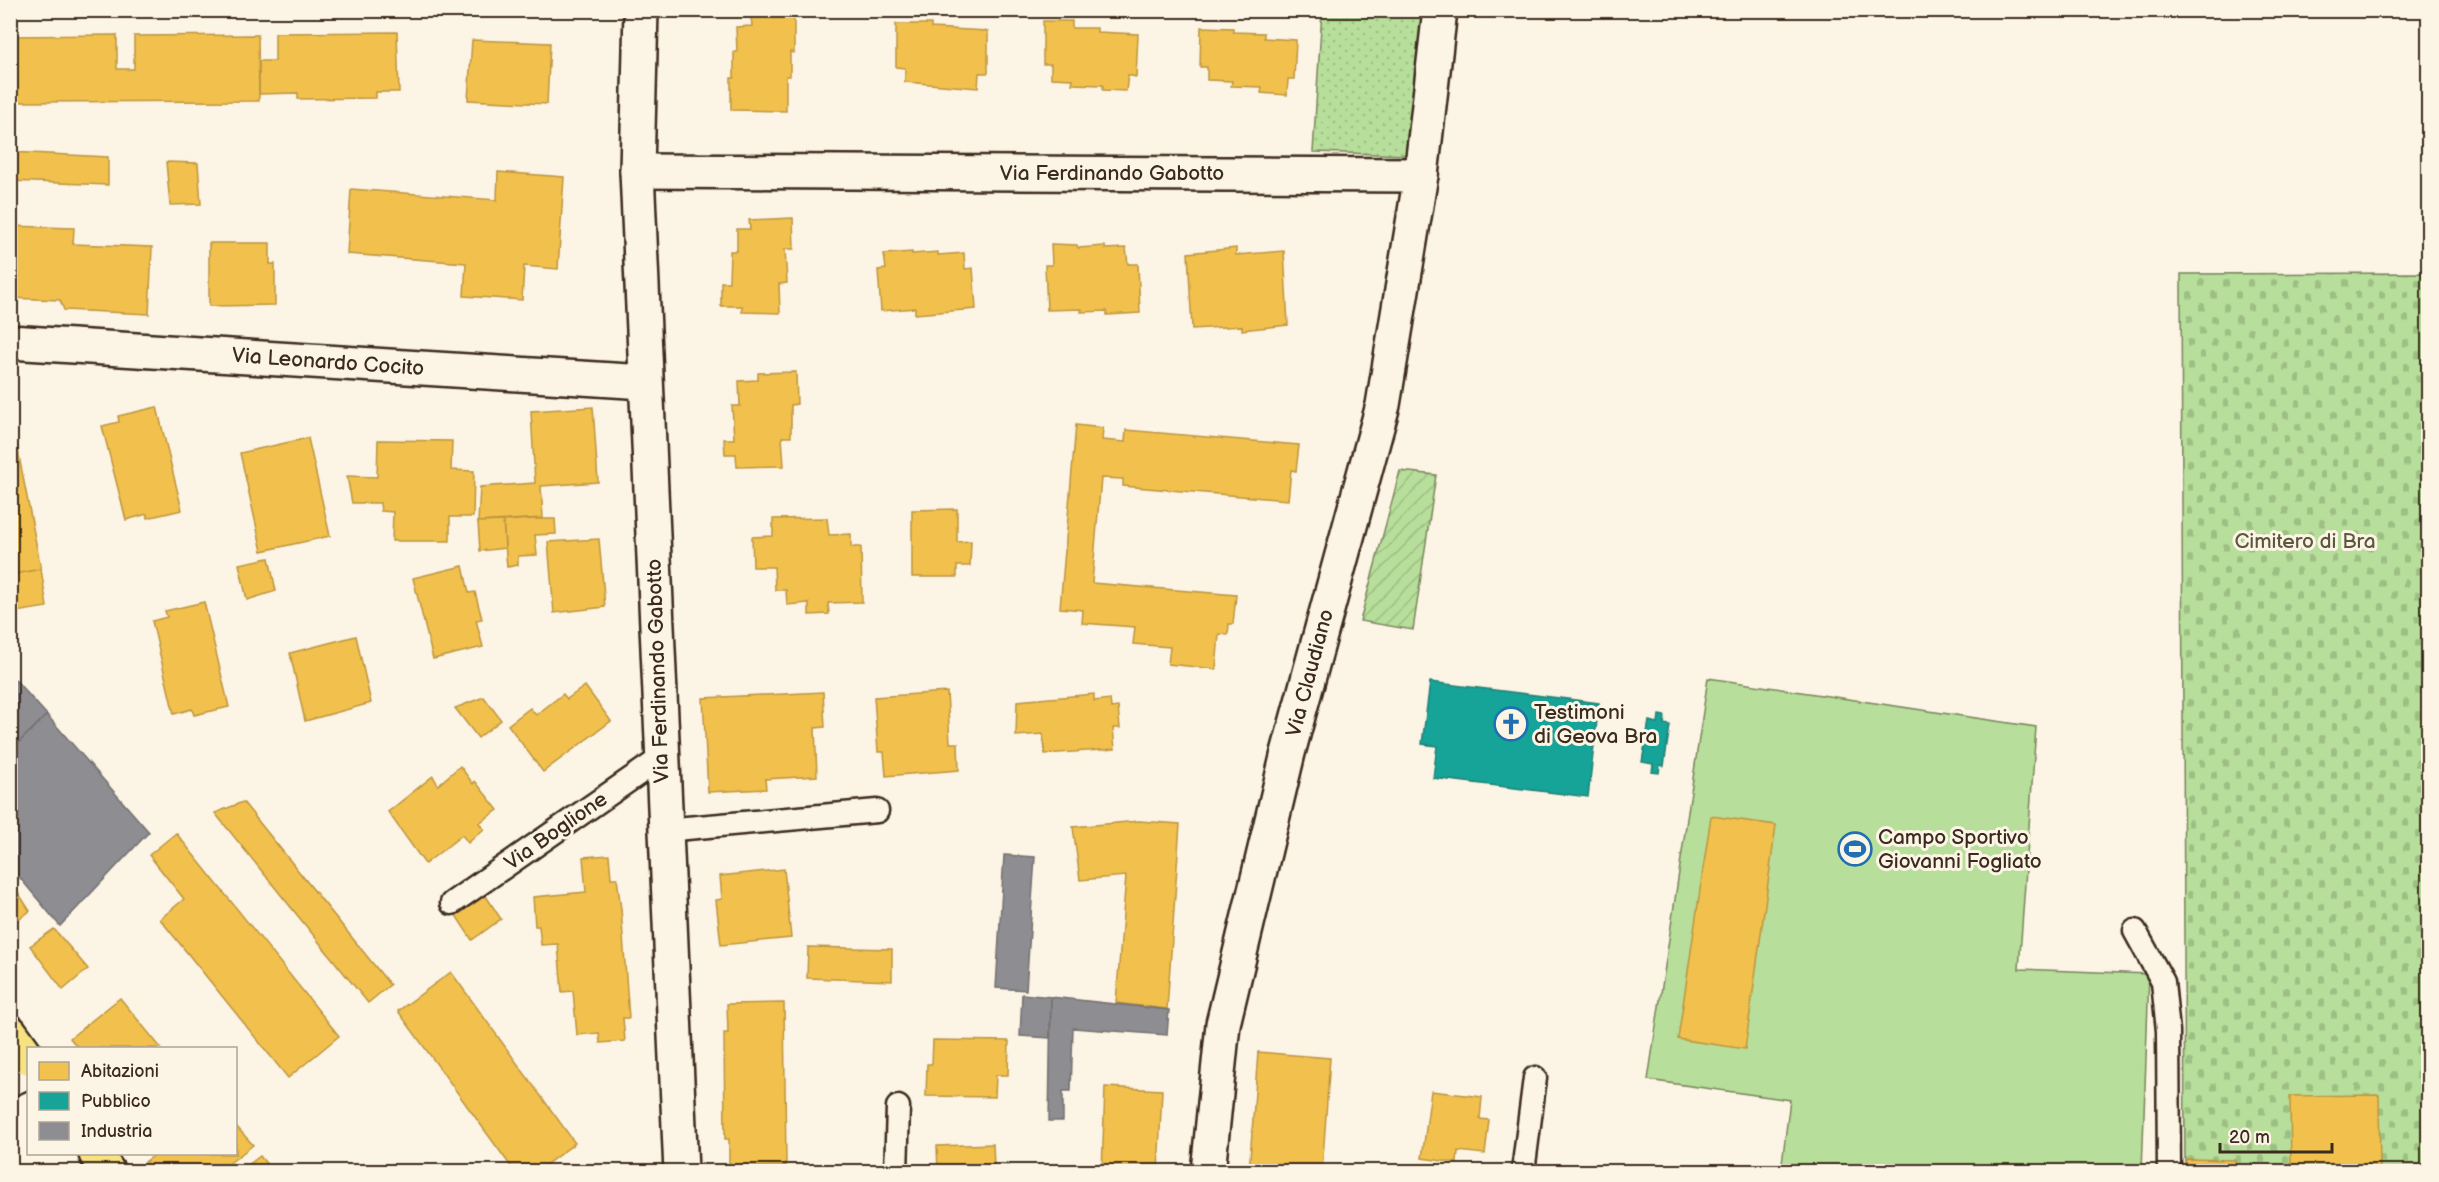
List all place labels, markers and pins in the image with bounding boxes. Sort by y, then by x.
place label: Testimoni di Geova Bra [1534,700,1657,749]
church icon: Testimoni di Geova Bra [1493,706,1529,742]
place label: Campo Sportivo Giovanni Fogliato [1878,825,2042,874]
sports icon: Campo Sportivo Giovanni Fogliato [1837,831,1873,867]

